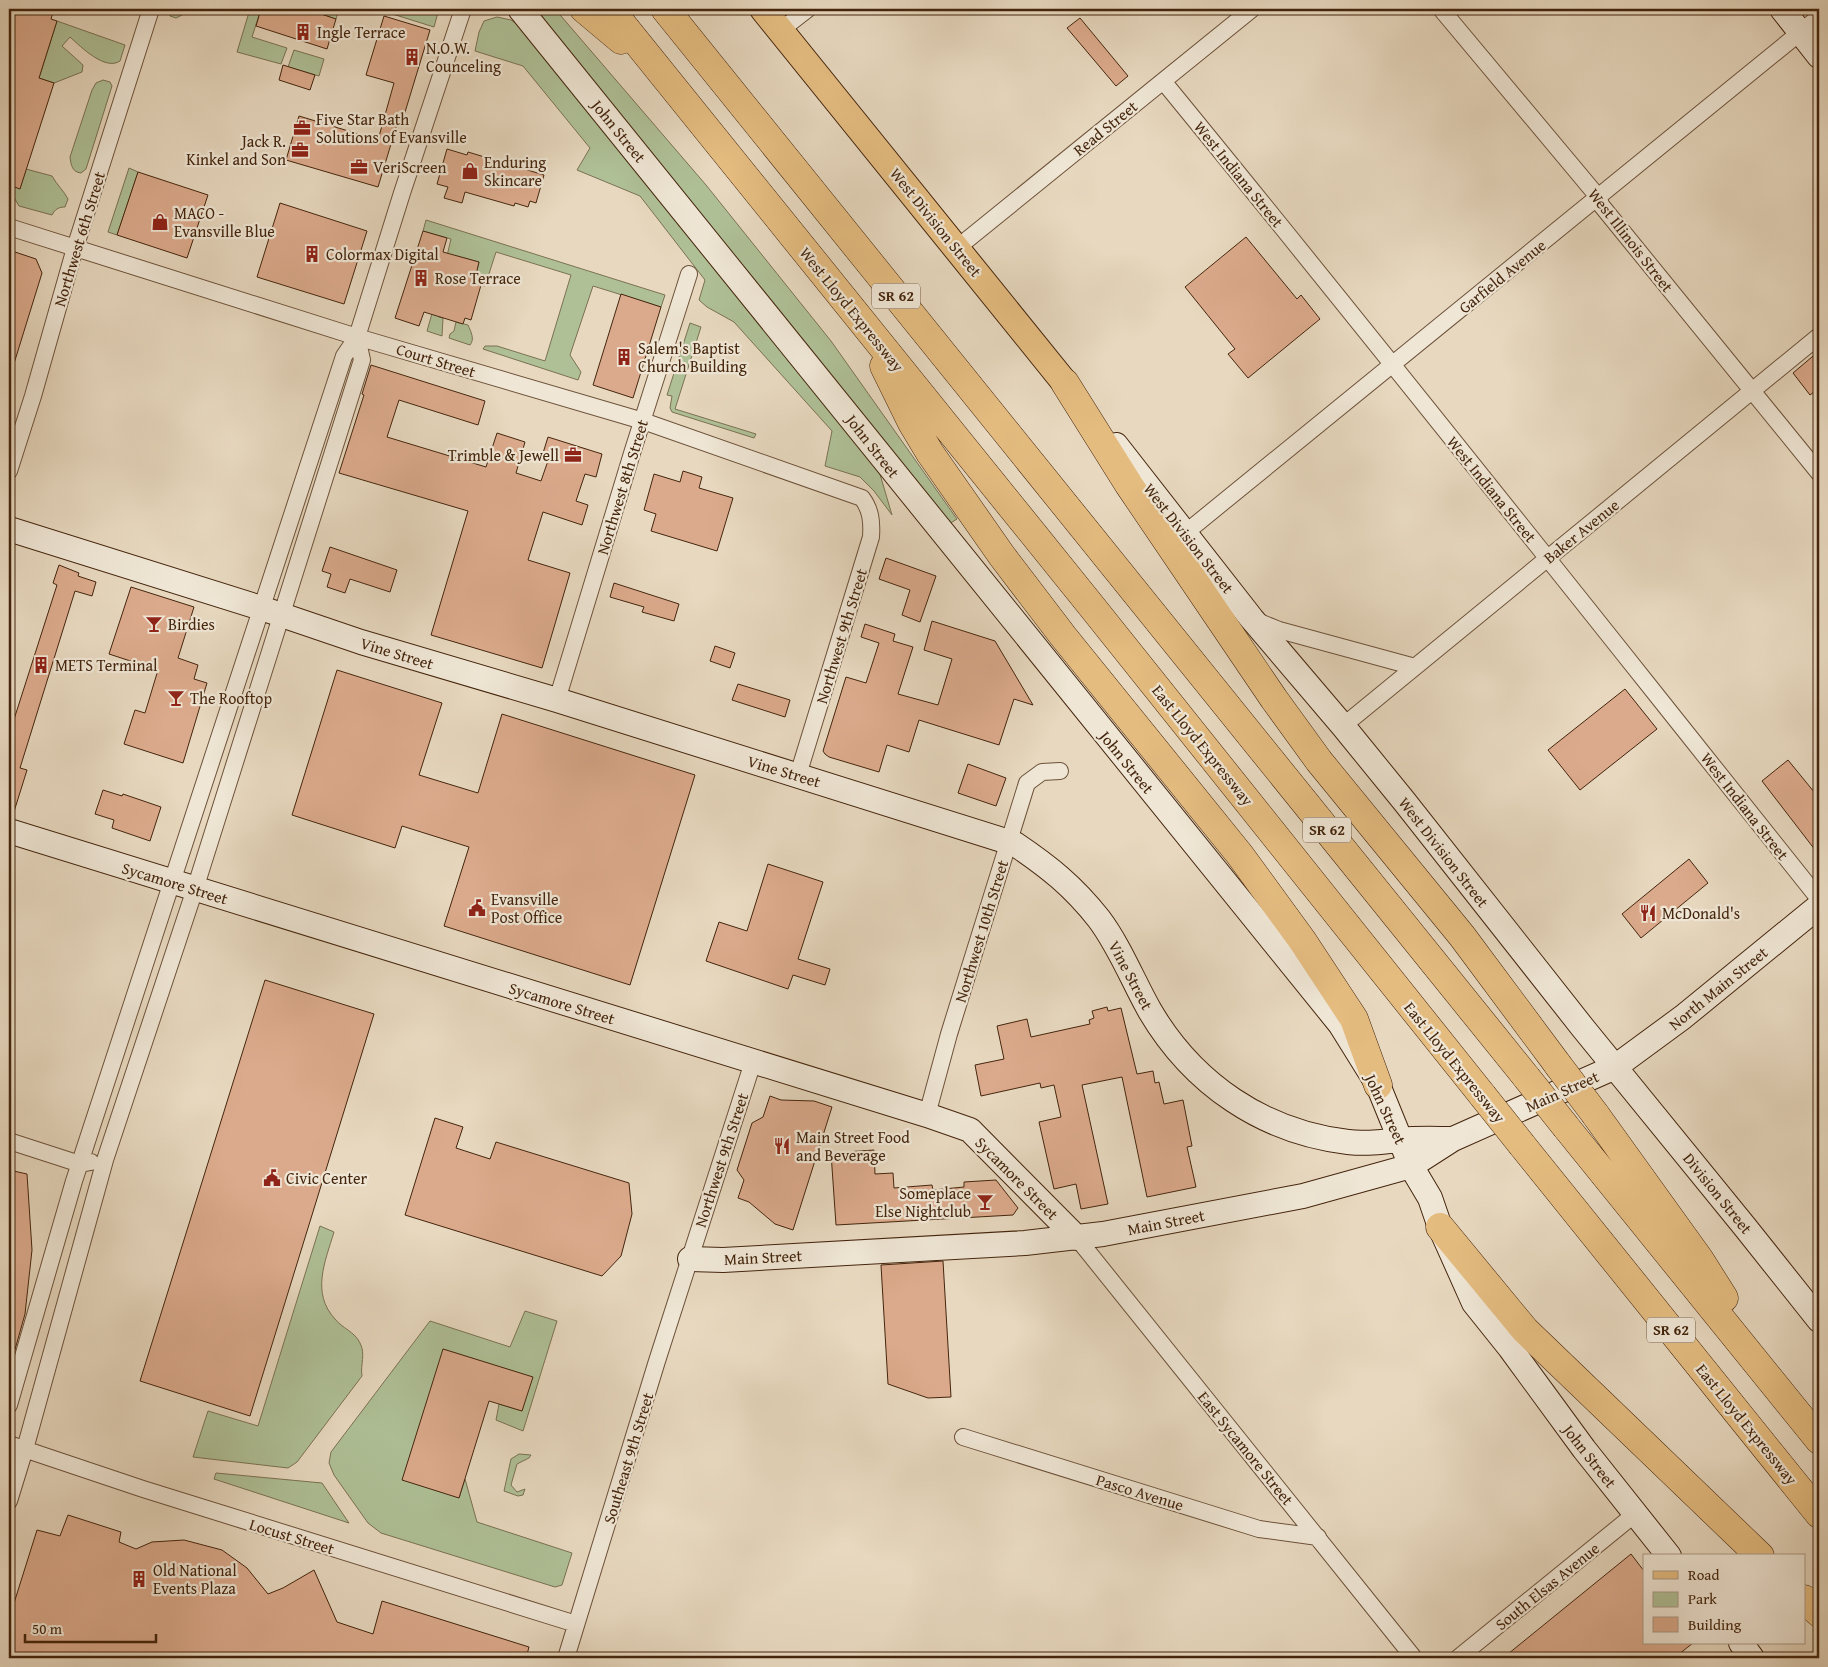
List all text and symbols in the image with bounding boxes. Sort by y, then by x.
place label: Ingle Terrace [317,20,405,44]
building icon: Ingle Terrace [293,22,313,42]
place label: N.O.W. Counceling [426,36,501,78]
building icon: N.O.W. Counceling [402,47,422,67]
street label: John Street [585,93,652,168]
street label: Read Street [1068,94,1143,162]
place label: Five Star Bath Solutions of Evansville [316,107,467,149]
street label: West Indiana Street [1188,116,1290,233]
office icon: Five Star Bath Solutions of Evansville [292,118,312,138]
place label: Jack R. Kinkel and Son [186,129,286,171]
office icon: Jack R. Kinkel and Son [290,140,310,160]
place label: Enduring Skincare [484,150,546,192]
place label: VeriScreen [373,155,446,179]
office icon: VeriScreen [349,157,369,177]
shop icon: Enduring Skincare [460,161,480,181]
street label: West Division Street [884,162,988,282]
street label: Northwest 6th Street [47,168,111,310]
street label: West Illinois Street [1583,183,1680,297]
place label: MACO - Evansville Blue [174,201,275,243]
shop icon: MACO - Evansville Blue [150,212,170,232]
street label: Garfield Avenue [1453,233,1551,319]
street label: West Lloyd Expressway [794,241,910,377]
place label: Colormax Digital [326,242,439,266]
building icon: Colormax Digital [302,244,322,264]
place label: Rose Terrace [435,266,521,290]
building icon: Rose Terrace [411,268,431,288]
road number: SR 62 [872,284,920,308]
place label: Salem's Baptist Church Building [638,336,747,378]
street label: Court Street [393,337,479,384]
building icon: Salem's Baptist Church Building [614,347,634,367]
street label: John Street [839,407,906,483]
street label: Northwest 8th Street [590,416,654,558]
street label: West Indiana Street [1441,431,1543,548]
place label: Trimble & Jewell [448,443,560,467]
office icon: Trimble & Jewell [563,445,583,465]
street label: West Division Street [1138,478,1240,599]
street label: Baker Avenue [1538,493,1624,569]
street label: Northwest 9th Street [809,565,873,707]
place label: Birdies [168,612,215,636]
bar icon: Birdies [144,614,164,634]
street label: Vine Street [357,630,437,676]
place label: METS Terminal [55,653,158,677]
building icon: METS Terminal [31,655,51,675]
street label: East Lloyd Expressway [1147,679,1259,811]
place label: The Rooftop [190,686,272,710]
bar icon: The Rooftop [166,688,186,708]
street label: John Street [1093,724,1160,799]
street label: West Indiana Street [1695,747,1795,865]
street label: Vine Street [744,748,824,794]
street label: West Division Street [1393,792,1495,913]
road number: SR 62 [1303,818,1351,842]
street label: Sycamore Street [119,856,231,911]
street label: Northwest 10th Street [948,856,1014,1005]
place label: Evansville Post Office [491,887,562,929]
public building icon: Evansville Post Office [467,898,487,918]
place label: McDonald's [1662,901,1740,925]
restaurant icon: McDonald's [1638,903,1658,923]
street label: Vine Street [1103,936,1159,1014]
street label: North Main Street [1663,940,1773,1036]
street label: Sycamore Street [506,976,618,1031]
street label: East Lloyd Expressway [1399,996,1511,1128]
street label: Main Street [1521,1064,1603,1118]
street label: John Street [1358,1068,1413,1148]
street label: Northwest 9th Street [688,1089,754,1230]
place label: Main Street Food and Beverage [796,1125,910,1167]
street label: Sycamore Street [970,1131,1064,1225]
restaurant icon: Main Street Food and Beverage [772,1136,792,1156]
street label: Division Street [1678,1147,1759,1239]
place label: Civic Center [286,1166,368,1190]
public building icon: Civic Center [262,1168,282,1188]
place label: Someplace Else Nightclub [875,1181,971,1223]
bar icon: Someplace Else Nightclub [975,1192,995,1212]
street label: Main Street [1125,1203,1207,1241]
street label: Main Street [723,1243,803,1271]
road number: SR 62 [1647,1318,1695,1342]
street label: East Lloyd Expressway [1691,1358,1803,1490]
street label: East Sycamore Street [1192,1386,1300,1510]
street label: Southeast 9th Street [597,1389,659,1527]
street label: John Street [1556,1417,1623,1493]
street label: Pasco Avenue [1093,1467,1187,1517]
street label: Locust Street [247,1512,338,1560]
street label: South Elsas Avenue [1490,1536,1604,1636]
legend [1643,1554,1806,1644]
place label: Old National Events Plaza [153,1558,237,1600]
text: Road [1688,1564,1719,1585]
building icon: Old National Events Plaza [129,1569,149,1589]
text: Park [1688,1588,1717,1609]
scale bar [25,1612,156,1644]
text: Building [1688,1614,1742,1635]
text: 50 m [32,1618,63,1639]

